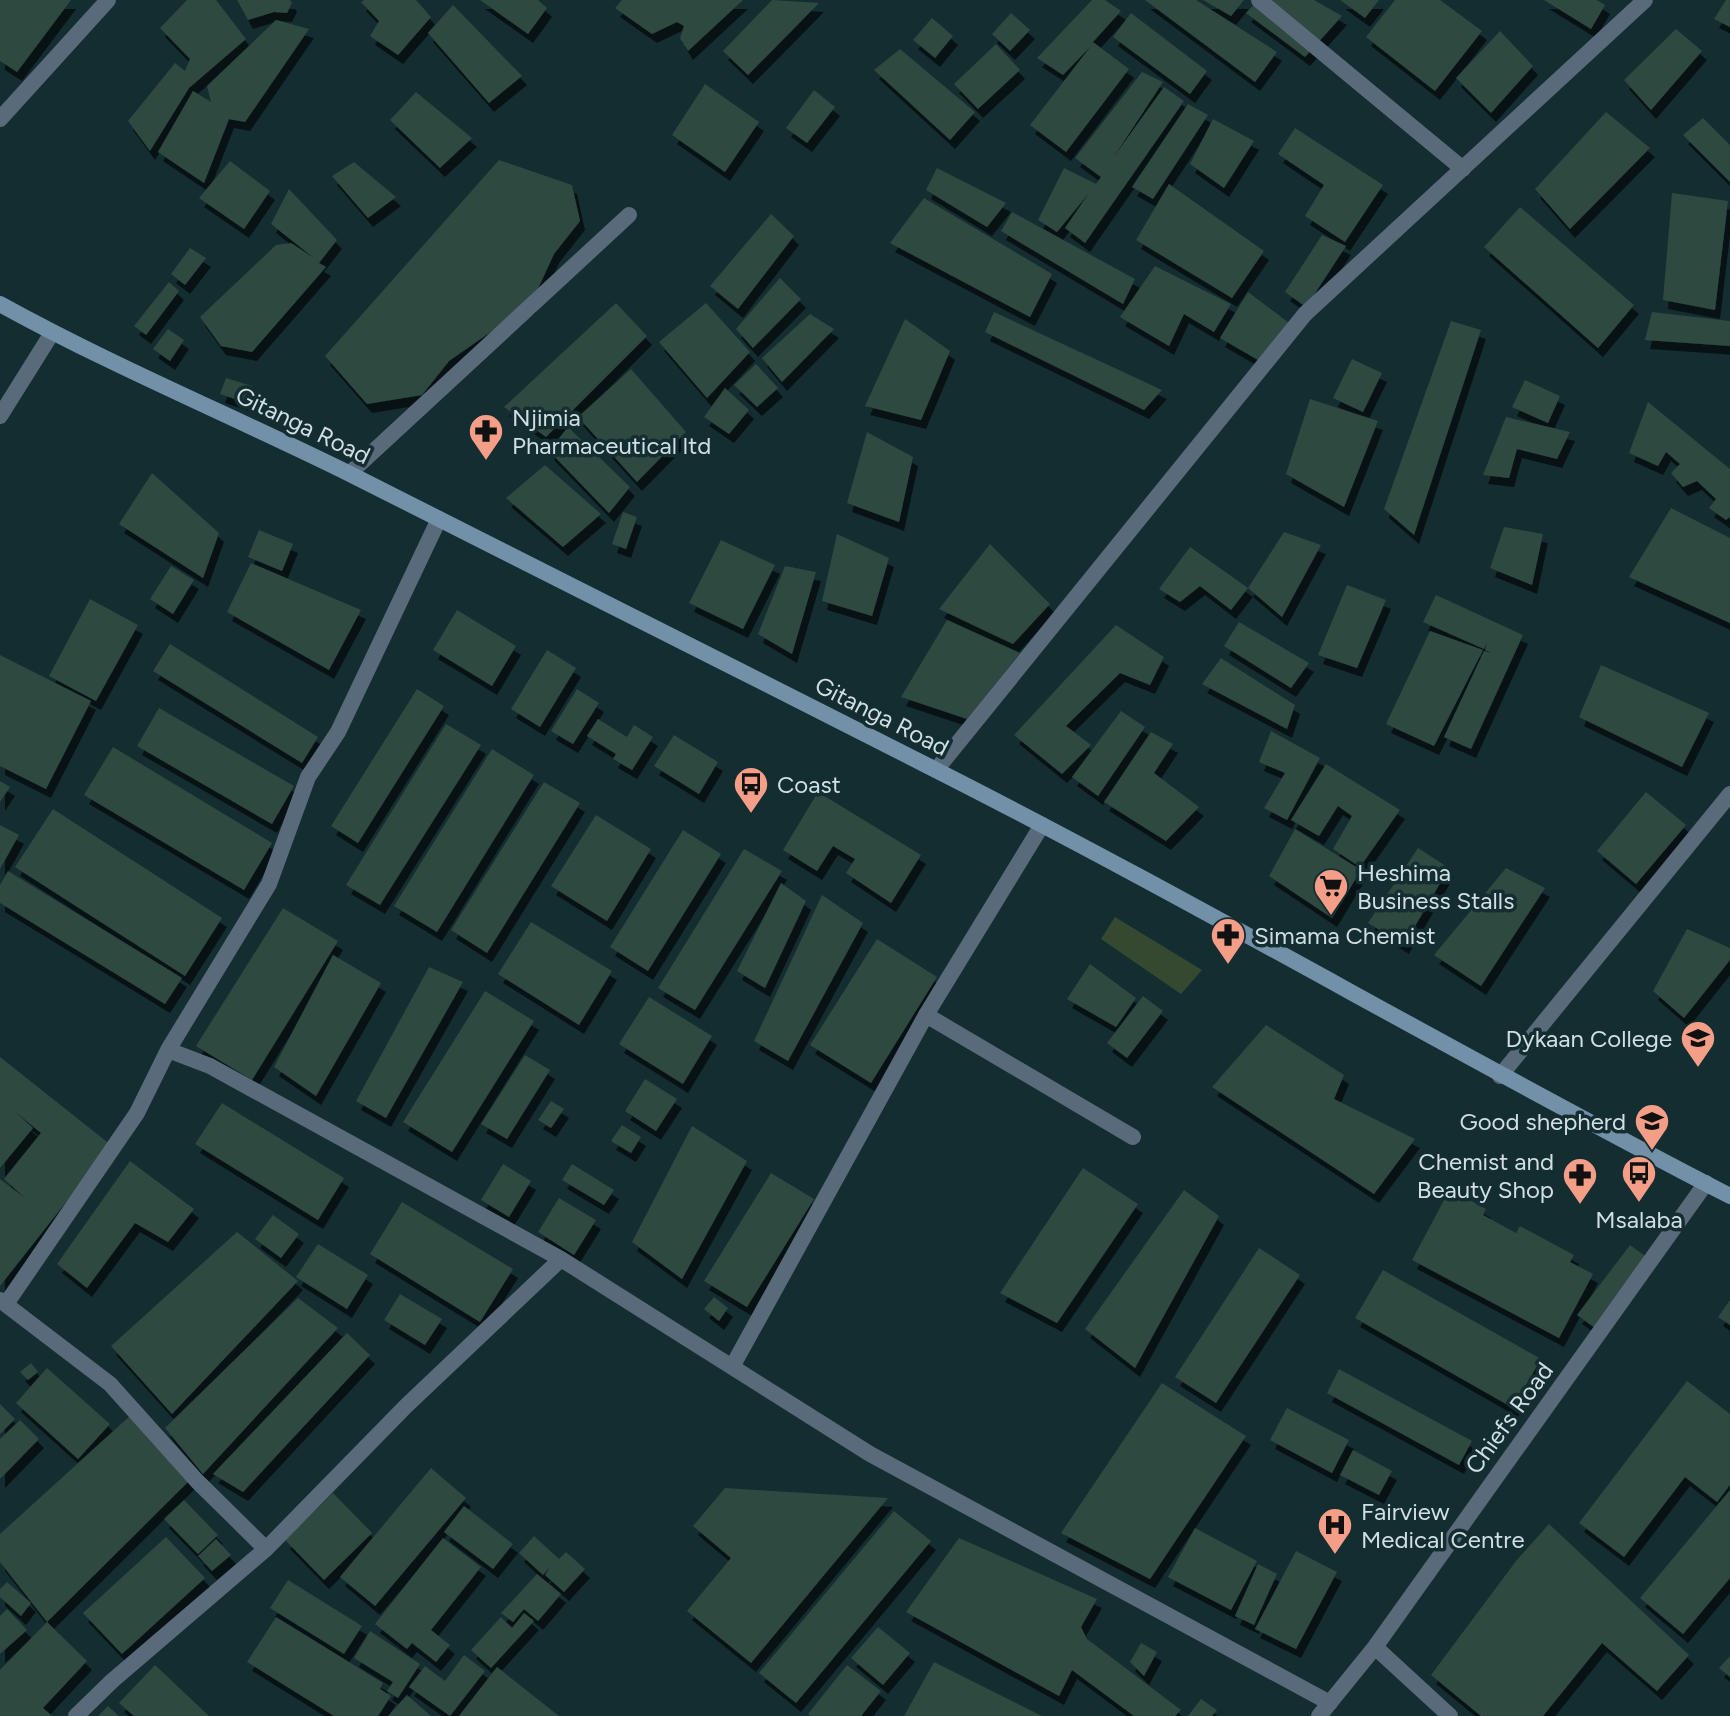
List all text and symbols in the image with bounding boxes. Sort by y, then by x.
street label: Gitanga Road [231,380,375,470]
place label: Njimia Pharmaceutical ltd [512,403,711,460]
pharmacy icon: Njimia Pharmaceutical ltd [467,412,505,462]
street label: Gitanga Road [810,670,954,762]
bus stop icon: Coast [732,765,770,815]
place label: Coast [777,770,841,799]
place label: Heshima Business Stalls [1357,858,1514,915]
supermarket icon: Heshima Business Stalls [1312,867,1350,917]
pharmacy icon: Simama Chemist [1209,916,1247,966]
place label: Simama Chemist [1254,921,1436,950]
school or university icon: Dykaan College [1679,1019,1717,1069]
place label: Dykaan College [1506,1024,1672,1053]
school or university icon: Good shepherd [1633,1102,1671,1152]
place label: Good shepherd [1459,1107,1626,1136]
place label: Chemist and Beauty Shop [1417,1147,1554,1204]
bus stop icon: Msalaba [1620,1154,1658,1204]
pharmacy icon: Chemist and Beauty Shop [1561,1156,1599,1206]
place label: Msalaba [1595,1205,1683,1234]
street label: Chiefs Road [1459,1357,1559,1479]
place label: Fairview Medical Centre [1361,1497,1525,1554]
hospital icon: Fairview Medical Centre [1316,1506,1354,1556]

